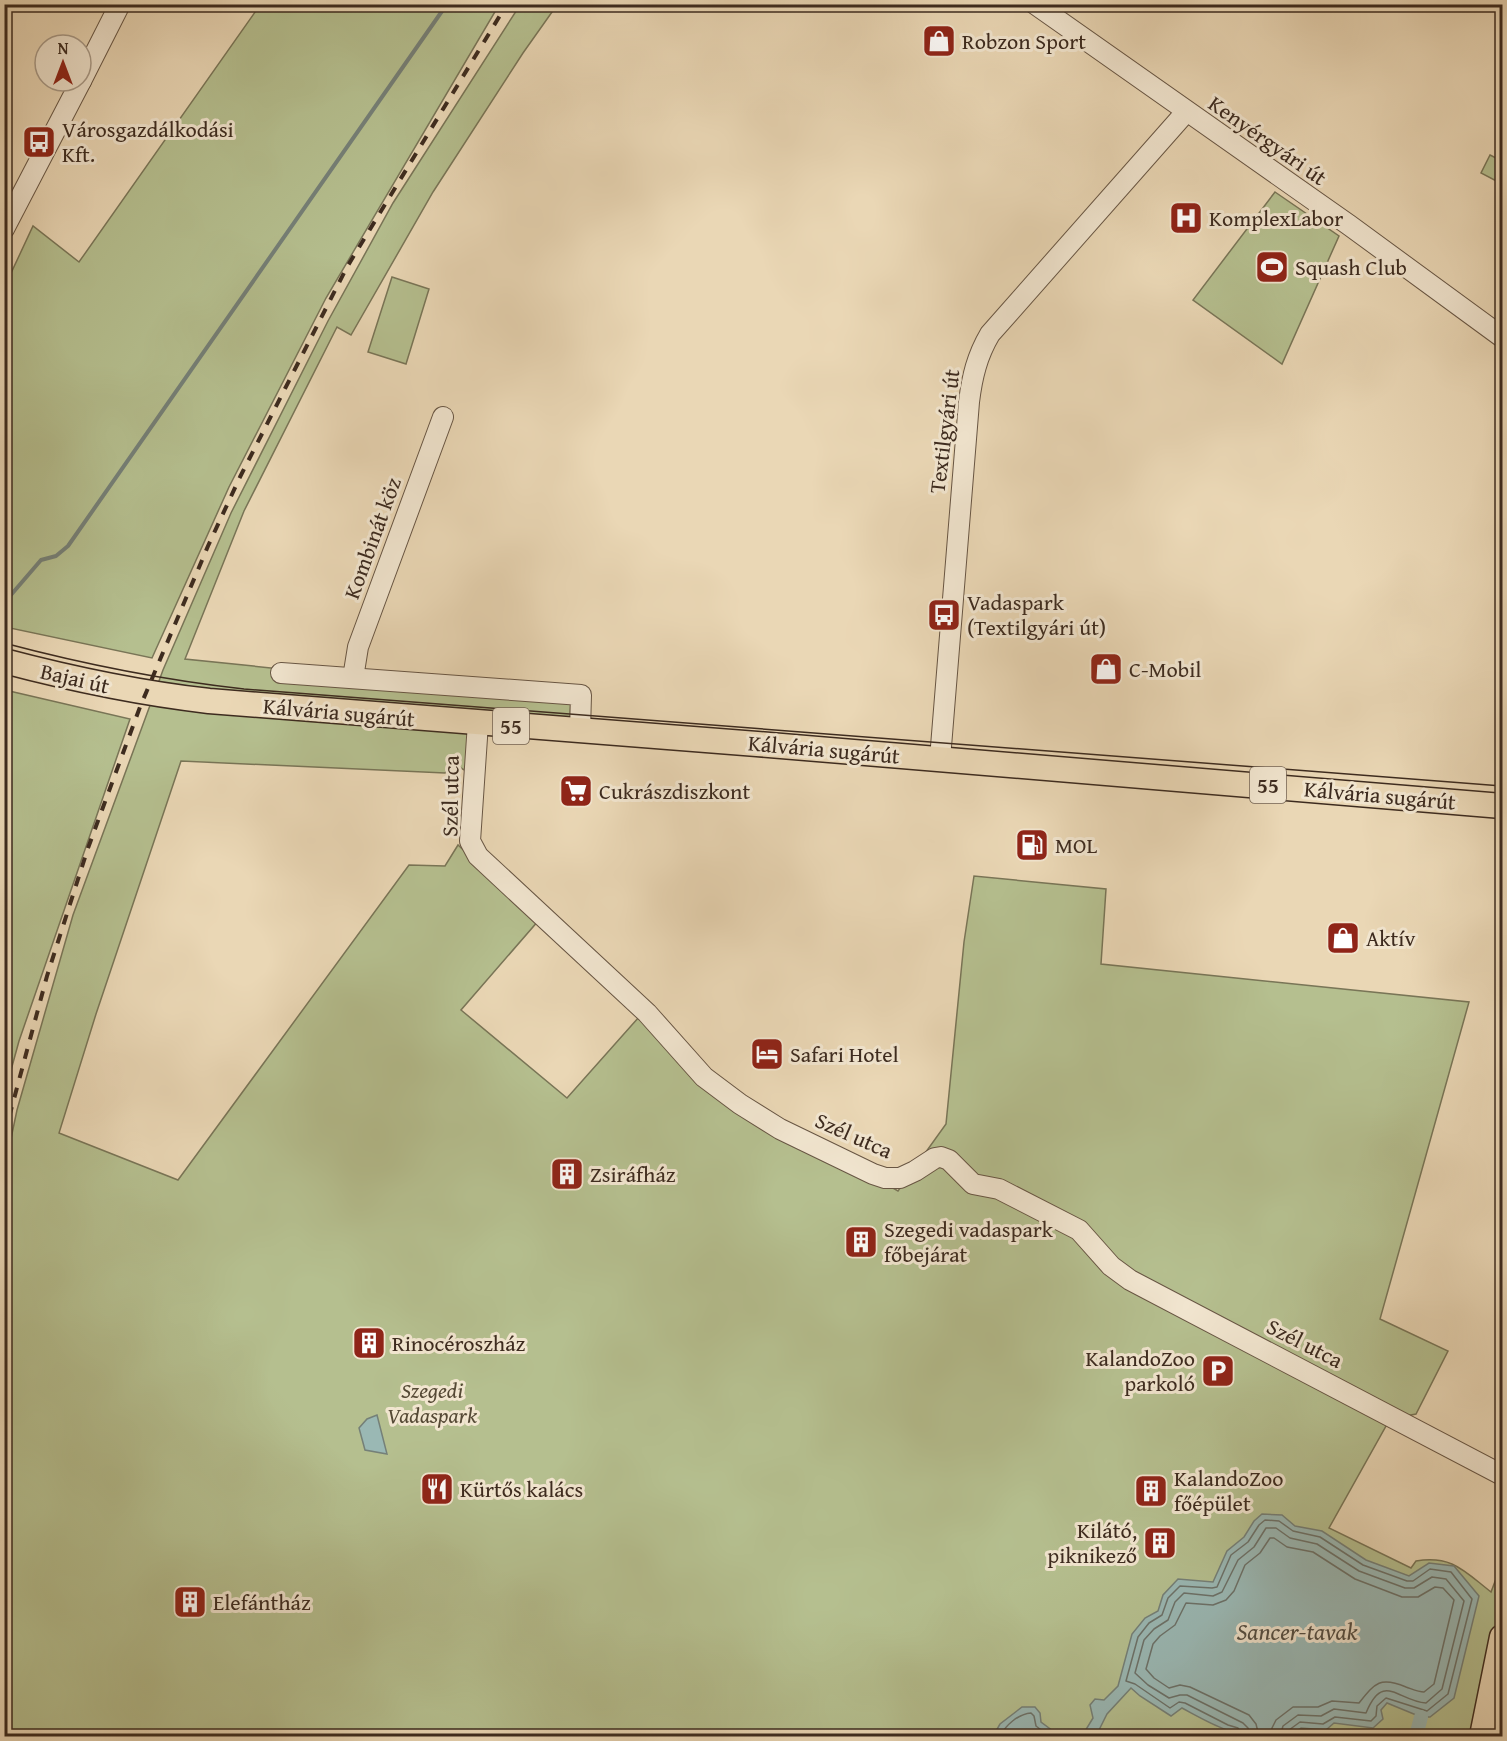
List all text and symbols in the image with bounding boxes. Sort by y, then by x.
shop icon: Robzon Sport [921,23,957,59]
place label: Robzon Sport [962,25,1086,57]
north arrow [33,33,93,93]
text: N [58,36,69,60]
street label: Kenyérgyári út [1202,87,1334,193]
place label: Városgazdálkodási Kft. [62,113,234,170]
bus stop icon: Városgazdálkodási Kft. [21,124,57,160]
hospital icon: KomplexLabor [1168,200,1204,236]
place label: KomplexLabor [1209,202,1343,234]
sports icon: Squash Club [1254,249,1290,285]
place label: Squash Club [1295,251,1407,283]
street label: Textilgyári út [921,367,968,495]
street label: Kombinát köz [335,472,409,603]
place label: Vadaspark (Textilgyári út) [967,586,1106,643]
bus stop icon: Vadaspark (Textilgyári út) [926,597,962,633]
shop icon: C-Mobil [1088,651,1124,687]
place label: C-Mobil [1129,653,1202,685]
street label: Bajai út [37,655,113,701]
street label: Kálvária sugárút [262,689,416,735]
road number: 55 [493,708,529,744]
street label: Kálvária sugárút [747,726,901,772]
street label: Szél utca [433,754,467,837]
road number: 55 [1250,767,1286,803]
street label: Kálvária sugárút [1303,772,1457,818]
supermarket icon: Cukrászdiszkont [558,773,594,809]
place label: Cukrászdiszkont [599,775,750,807]
fuel station icon: MOL [1014,827,1050,863]
place label: MOL [1055,829,1097,861]
shop icon: Aktív [1325,920,1361,956]
place label: Aktív [1366,922,1415,954]
hotel icon: Safari Hotel [749,1036,785,1072]
place label: Safari Hotel [790,1038,899,1070]
street label: Szél utca [810,1104,898,1166]
building icon: Zsiráfház [549,1156,585,1192]
place label: Zsiráfház [590,1158,676,1190]
place label: Szegedi vadaspark főbejárat [884,1213,1054,1270]
building icon: Szegedi vadaspark főbejárat [843,1224,879,1260]
street label: Szél utca [1261,1310,1349,1376]
building icon: Rinocéroszház [351,1325,387,1361]
place label: Rinocéroszház [392,1327,526,1359]
place label: KalandoZoo parkoló [1086,1342,1195,1399]
parking icon: KalandoZoo parkoló [1200,1353,1236,1389]
park label: Szegedi Vadaspark [387,1374,478,1431]
place label: KalandoZoo főépület [1174,1462,1283,1519]
restaurant icon: Kürtős kalács [419,1471,455,1507]
place label: Kürtős kalács [460,1473,583,1505]
building icon: KalandoZoo főépület [1133,1473,1169,1509]
place label: Kilátó, piknikező [1047,1514,1137,1571]
building icon: Kilátó, piknikező [1142,1525,1178,1561]
building icon: Elefántház [172,1584,208,1620]
place label: Elefántház [213,1586,311,1618]
water label: Sancer-tavak [1237,1614,1358,1649]

